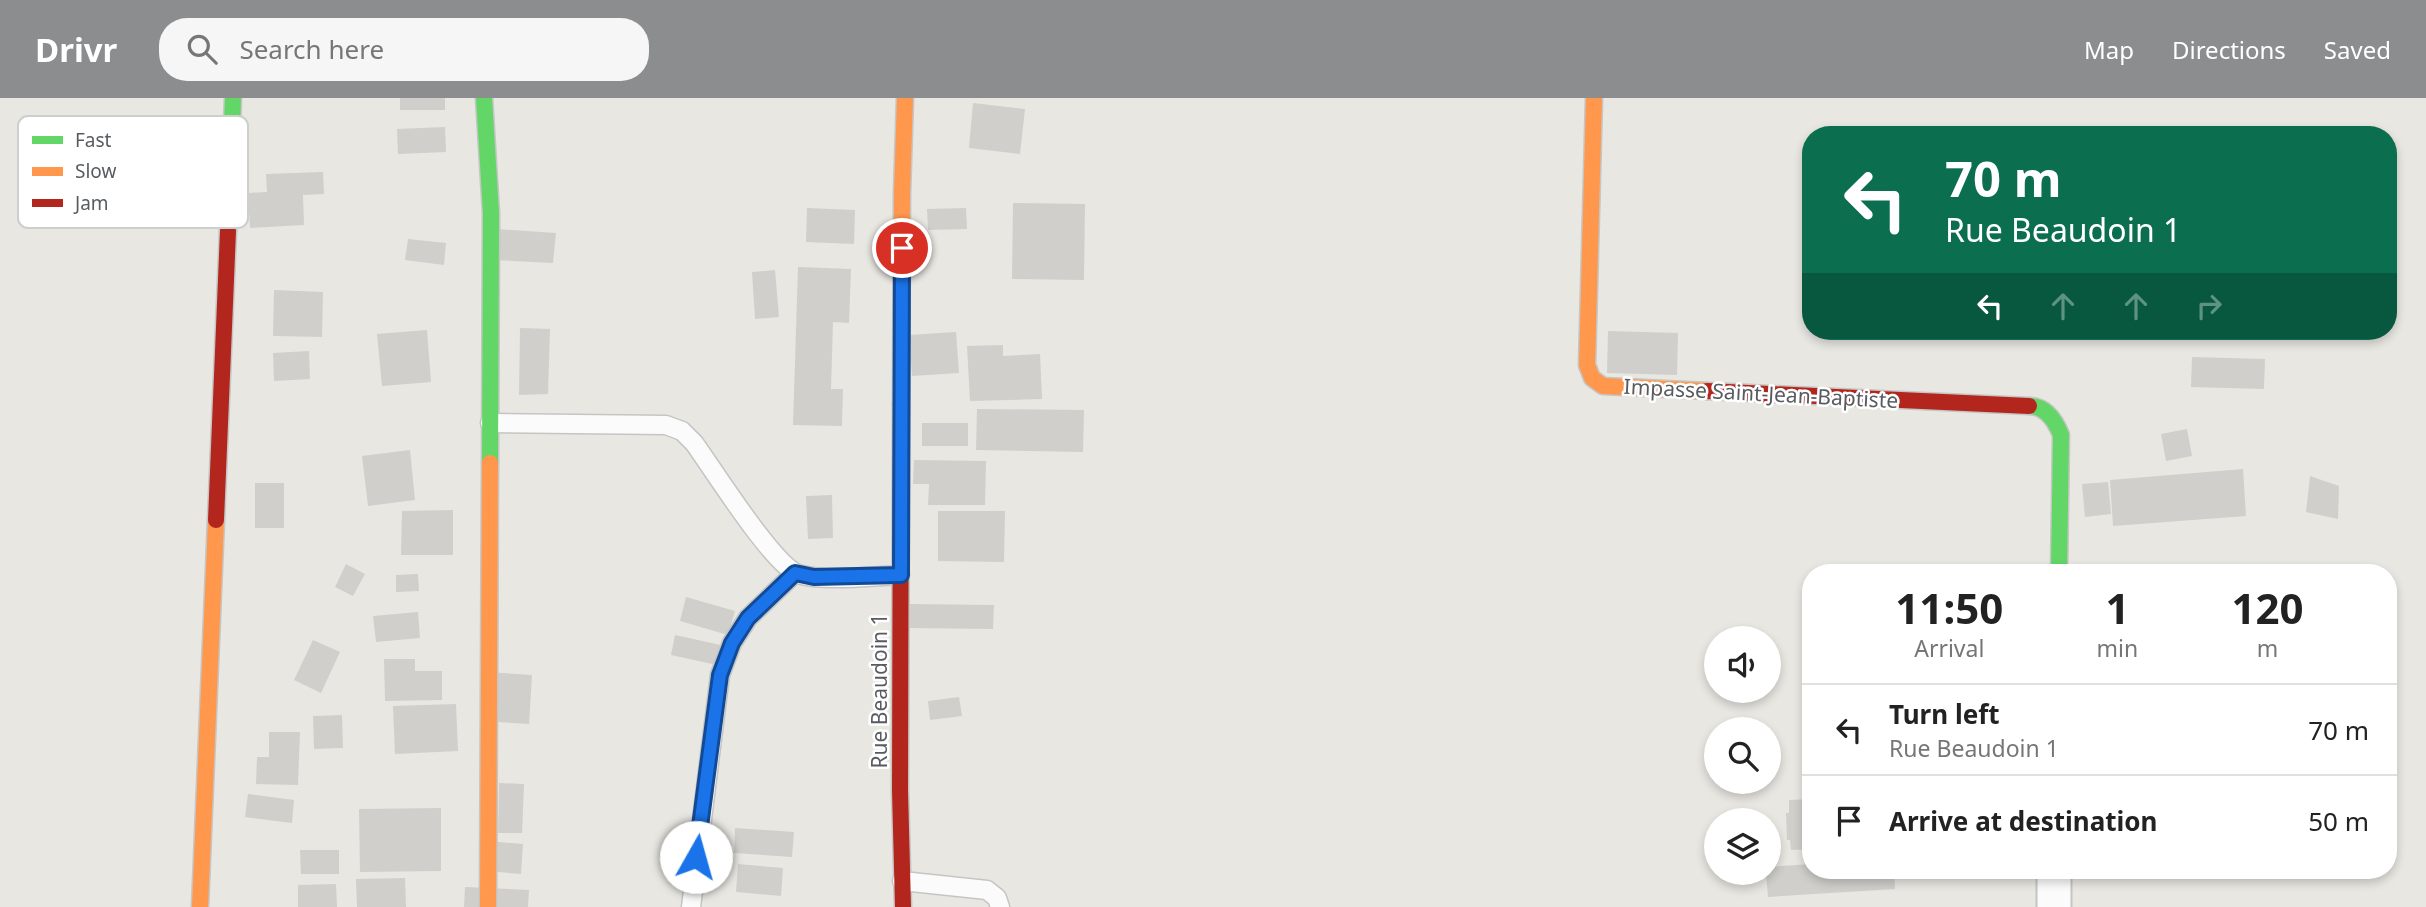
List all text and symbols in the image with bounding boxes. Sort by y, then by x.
search box [159,18,649,81]
text: Drivr [35,27,117,72]
icon: search [183,30,221,68]
text: Search here [239,31,384,67]
text: Map [2084,33,2134,66]
text: Directions [2172,33,2286,66]
text: Saved [2324,33,2391,66]
legend [18,116,248,228]
text: Fast [75,127,112,153]
text: 70 m [1945,145,2062,211]
icon: left [1830,154,1921,245]
text: Slow [75,158,116,184]
text: Jam [73,190,109,216]
text: Rue Beaudoin 1 [1945,208,2181,251]
pin [872,218,932,278]
icon: arrive [883,229,921,267]
icon: left [1971,287,2009,325]
icon: ahead [2044,287,2082,325]
icon: ahead [2117,287,2155,325]
icon: right [2190,287,2228,325]
street label: Impasse Saint-Jean-Baptiste [1623,372,1899,414]
text: 11:50 [1895,579,2003,636]
text: 1 [2105,579,2129,636]
text: 120 [2232,579,2304,636]
street label: Rue Beaudoin 1 [865,613,893,769]
map controls [1704,626,1781,885]
button: sound [1704,626,1781,703]
text: Arrival [1914,632,1984,664]
text: min [2097,632,2138,664]
text: m [2257,632,2278,664]
text: Turn left [1889,696,2000,732]
icon: left [1830,711,1868,749]
text: 70 m [2308,712,2369,748]
button: search [1704,717,1781,794]
text: Rue Beaudoin 1 [1889,732,2059,764]
icon: arrive [1830,802,1868,840]
text: Arrive at destination [1889,803,2158,839]
text: 50 m [2308,803,2369,839]
button: layers [1704,808,1781,885]
position arrow [659,820,733,894]

